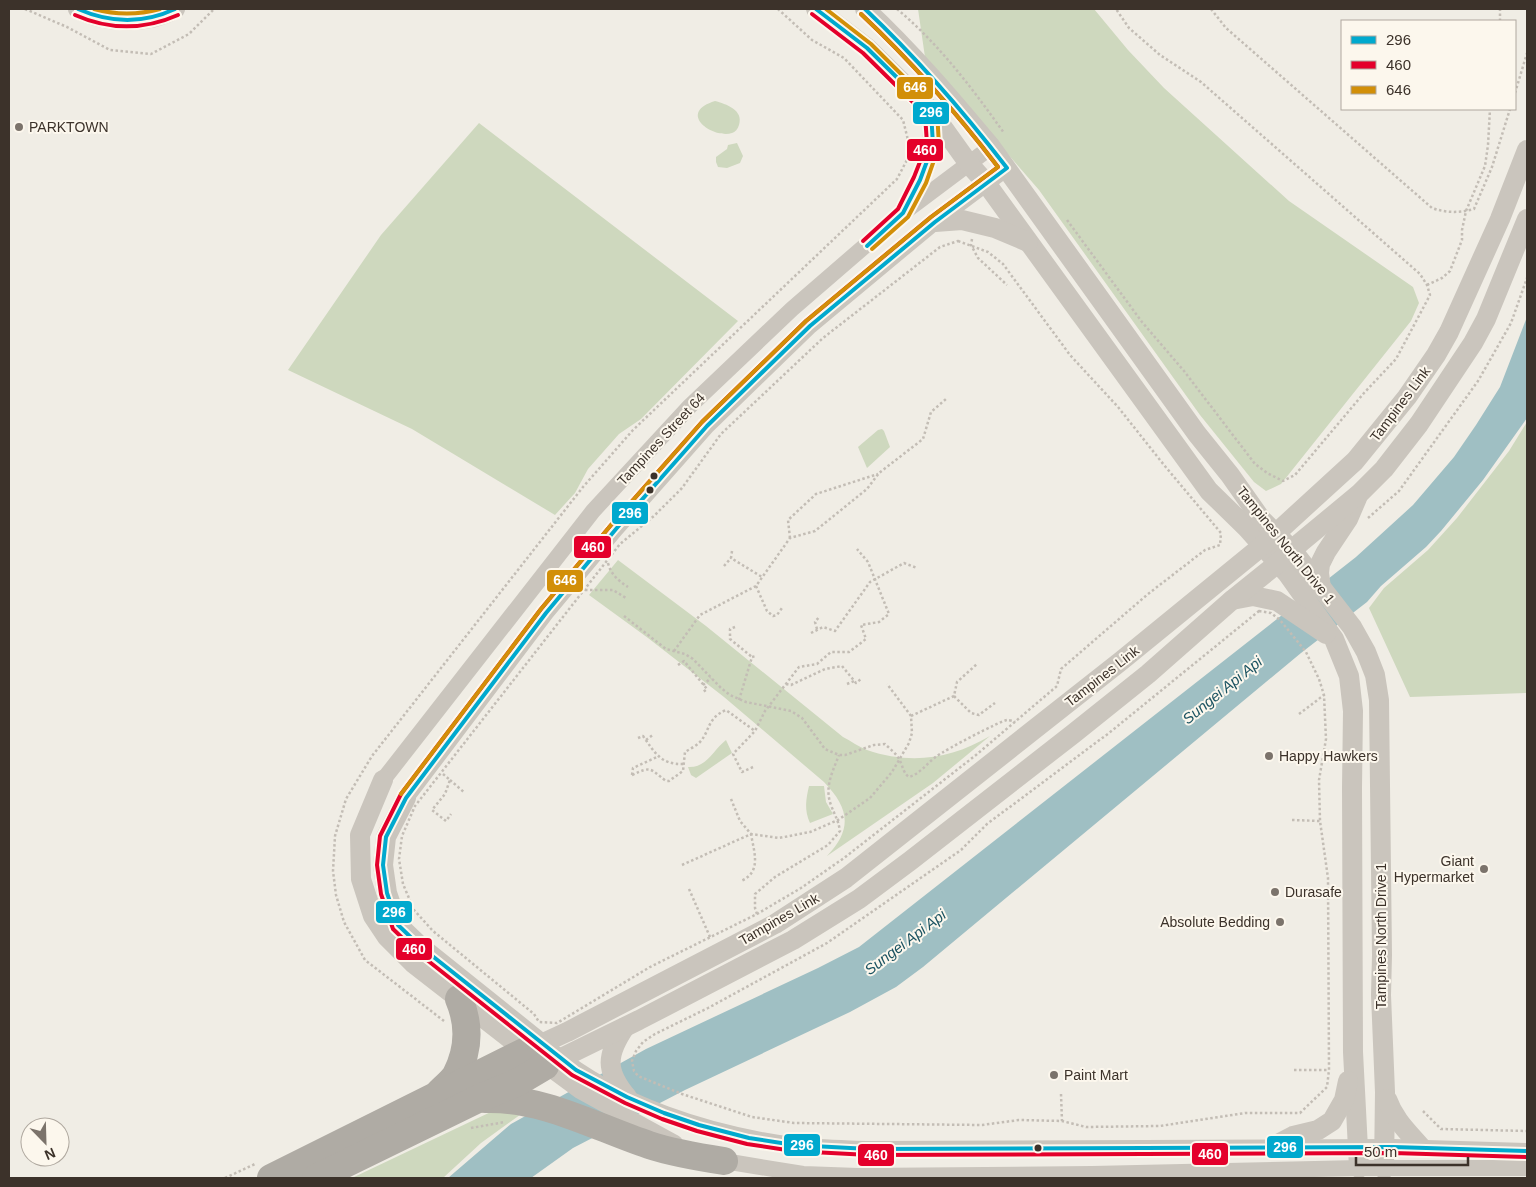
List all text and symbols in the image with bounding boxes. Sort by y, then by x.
legend [1341,20,1516,110]
text: 296 [1386,31,1411,48]
text: 460 [1386,56,1411,73]
line badge: 646 [896,76,934,100]
text: 646 [903,79,927,95]
text: 646 [1386,81,1411,98]
line badge: 296 [912,101,950,125]
text: 296 [919,104,943,120]
place label: PARKTOWN [29,119,109,135]
marker: PARKTOWN [13,121,25,133]
line badge: 460 [906,138,944,162]
text: 460 [913,142,937,158]
street label: Tampines Link [1367,363,1434,445]
street label: Tampines Street 64 [614,389,708,489]
unlabelled marker [649,471,659,481]
street label: Tampines North Drive 1 [1234,483,1338,607]
unlabelled marker [645,485,655,495]
line badge: 296 [611,501,649,525]
text: 296 [618,505,642,521]
line badge: 460 [573,535,612,559]
text: 460 [581,539,605,555]
line badge: 646 [546,569,584,593]
text: 646 [553,572,577,588]
street label: Tampines Link [1062,642,1143,710]
water label: Sungei Api Api [1179,652,1266,727]
place label: Happy Hawkers [1279,748,1378,764]
marker: Happy Hawkers [1263,750,1275,762]
place label: Giant Hypermarket [1394,853,1474,885]
street label: Tampines North Drive 1 [1373,863,1389,1009]
marker: Giant Hypermarket [1478,863,1490,875]
place label: Durasafe [1285,884,1342,900]
marker: Durasafe [1269,886,1281,898]
street label: Tampines Link [736,889,823,948]
line badge: 296 [375,900,413,924]
text: 296 [382,904,406,920]
water label: Sungei Api Api [861,906,949,978]
place label: Absolute Bedding [1160,914,1270,930]
marker: Absolute Bedding [1274,916,1286,928]
line badge: 460 [395,937,433,961]
text: 460 [402,941,426,957]
place label: Paint Mart [1064,1067,1128,1083]
marker: Paint Mart [1048,1069,1060,1081]
north arrow [20,1117,70,1167]
line badge: 296 [783,1133,821,1157]
scale bar [1356,1134,1468,1166]
line badge: 296 [1266,1135,1304,1159]
text: 296 [790,1137,814,1153]
text: 296 [1273,1139,1297,1155]
line badge: 460 [1191,1142,1229,1166]
line badge: 460 [857,1143,895,1167]
unlabelled marker [1033,1143,1043,1153]
text: 50 m [1364,1143,1397,1160]
text: N [42,1145,58,1163]
text: 460 [1198,1146,1222,1162]
text: 460 [864,1147,888,1163]

